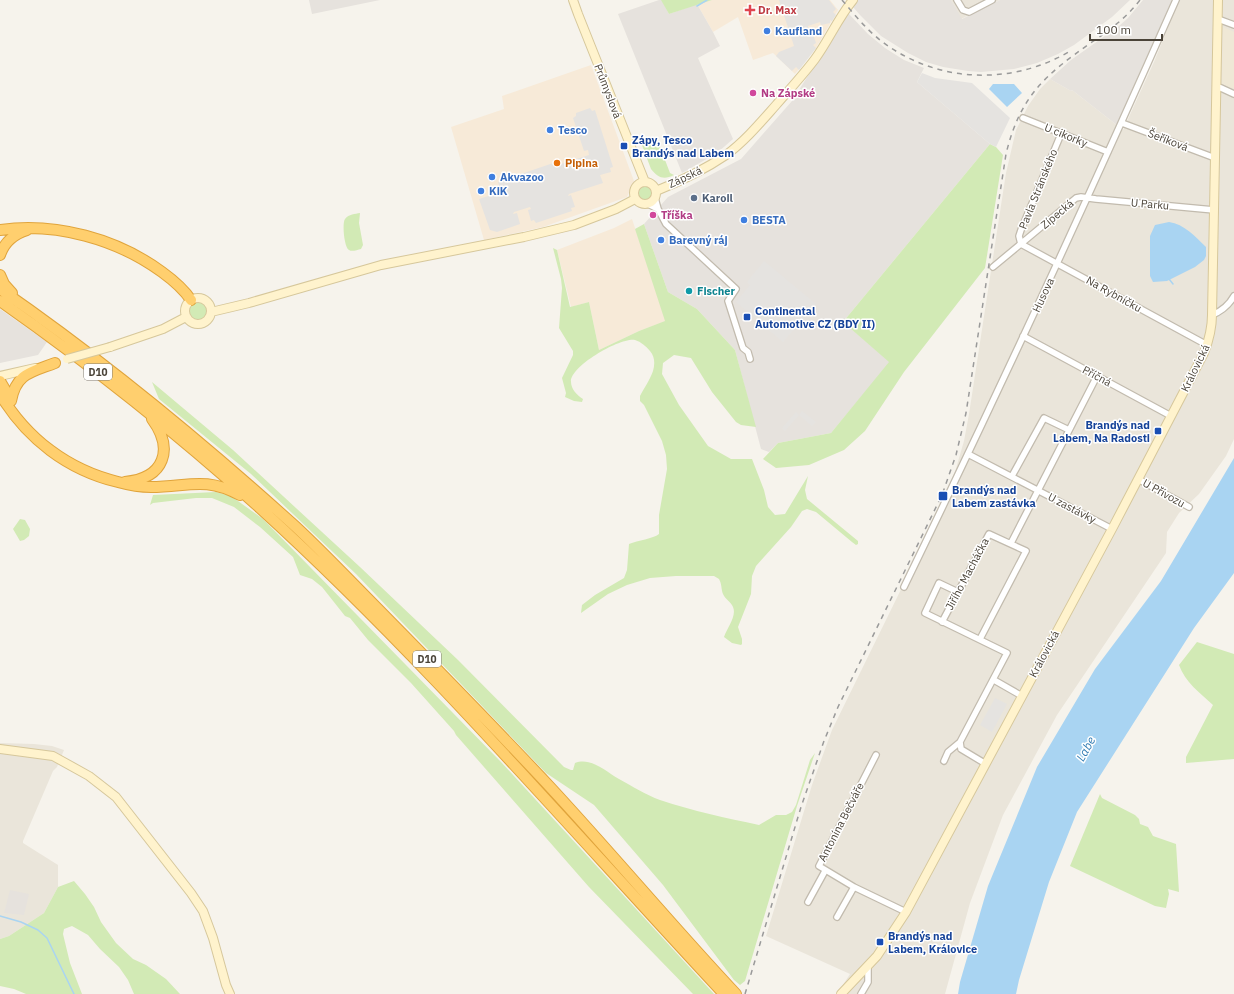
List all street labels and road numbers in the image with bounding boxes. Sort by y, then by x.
street label: Průmyslová [591,62,625,120]
street label: U cikorky [1042,120,1090,150]
street label: Šeříková [1146,126,1190,154]
street label: Pavla Stránského [1016,147,1060,231]
street label: Zápská [666,163,704,191]
street label: U Parku [1130,195,1170,213]
street label: Zípecká [1038,196,1076,232]
street label: Na Rybníčku [1084,273,1144,315]
street label: Husova [1029,275,1057,315]
street label: Královická [1178,342,1213,394]
street label: Příčná [1080,363,1114,390]
road number: D10 [84,364,112,380]
street label: U Přívozu [1140,476,1188,510]
street label: U zastávky [1045,489,1099,527]
street label: Jiřího Macháčka [942,535,992,613]
street label: Královická [1026,628,1062,680]
road number: D10 [413,651,441,667]
street label: Antonína Bečváře [815,780,867,864]

